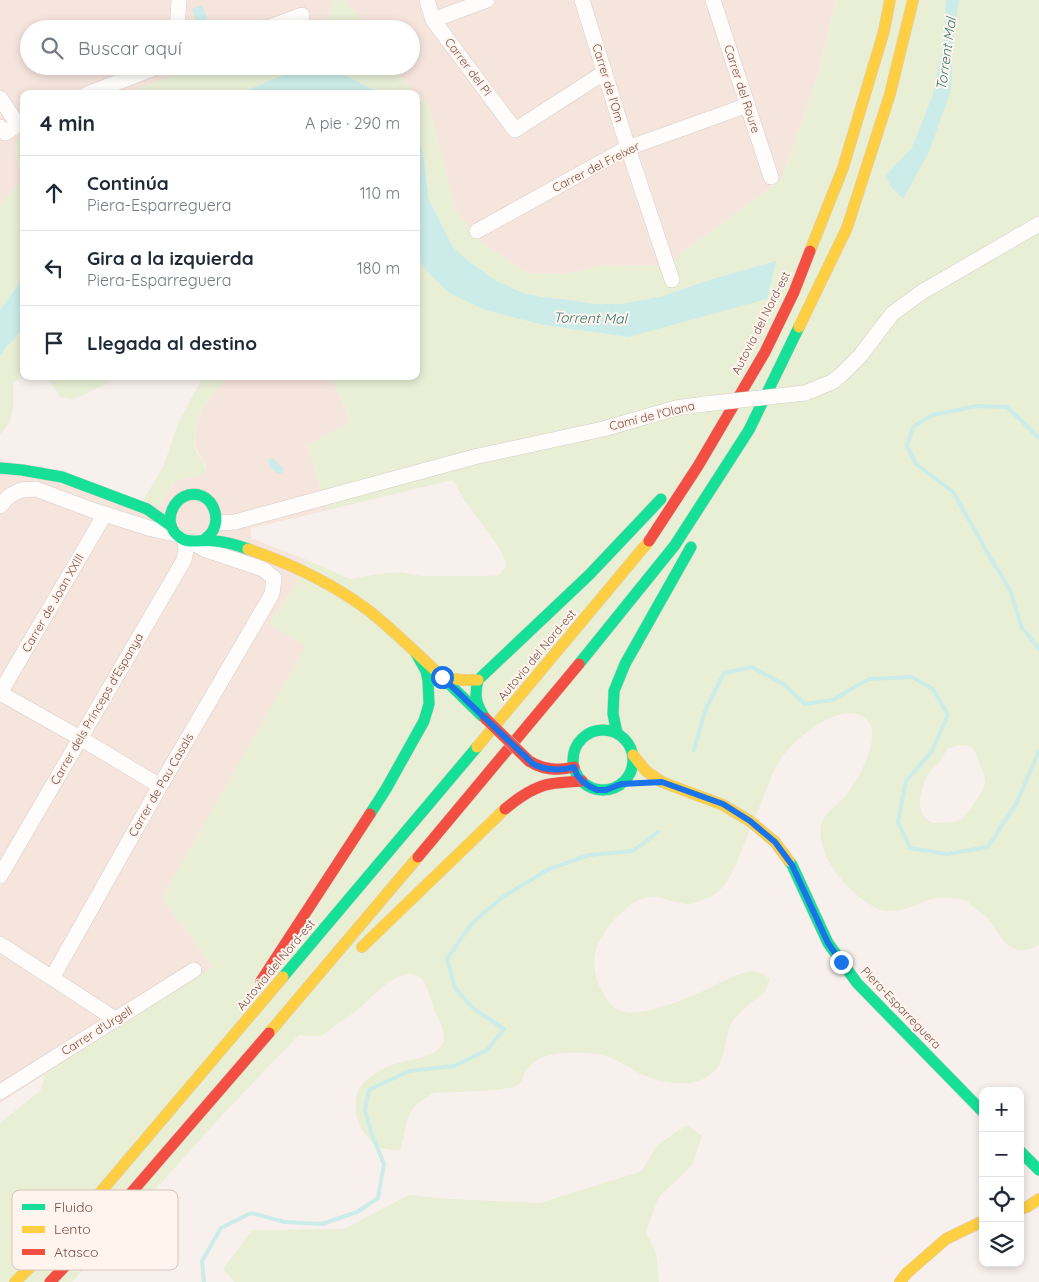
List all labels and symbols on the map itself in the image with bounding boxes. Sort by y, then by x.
water label: Torrent Mal [932,15,960,92]
street label: Carrer del Pi [442,35,495,99]
street label: Carrer de l'Om [589,42,628,124]
street label: Carrer del Roure [721,43,764,135]
street label: Carrer del Freixer [549,138,642,195]
street label: Autovia del Nord-est [728,269,793,377]
water label: Torrent Mal [553,308,629,328]
street label: Camí de l'Olana [608,398,696,433]
street label: Carrer de Joan XXIII [18,551,87,655]
street label: Autovia del Nord-est [494,606,579,703]
street label: Carrer dels Princeps d'Espanya [47,630,146,787]
route start [431,666,454,689]
street label: Carrer de Pau Casals [125,730,196,839]
street label: Autovia del Nord-est [233,916,318,1013]
route end [830,951,853,974]
street label: Piera-Esparreguera [858,963,944,1052]
street label: Carrer d'Urgell [58,1003,135,1058]
legend [12,1190,178,1270]
text: Fluido [54,1198,93,1216]
text: Lento [54,1220,91,1238]
text: Atasco [54,1243,99,1261]

